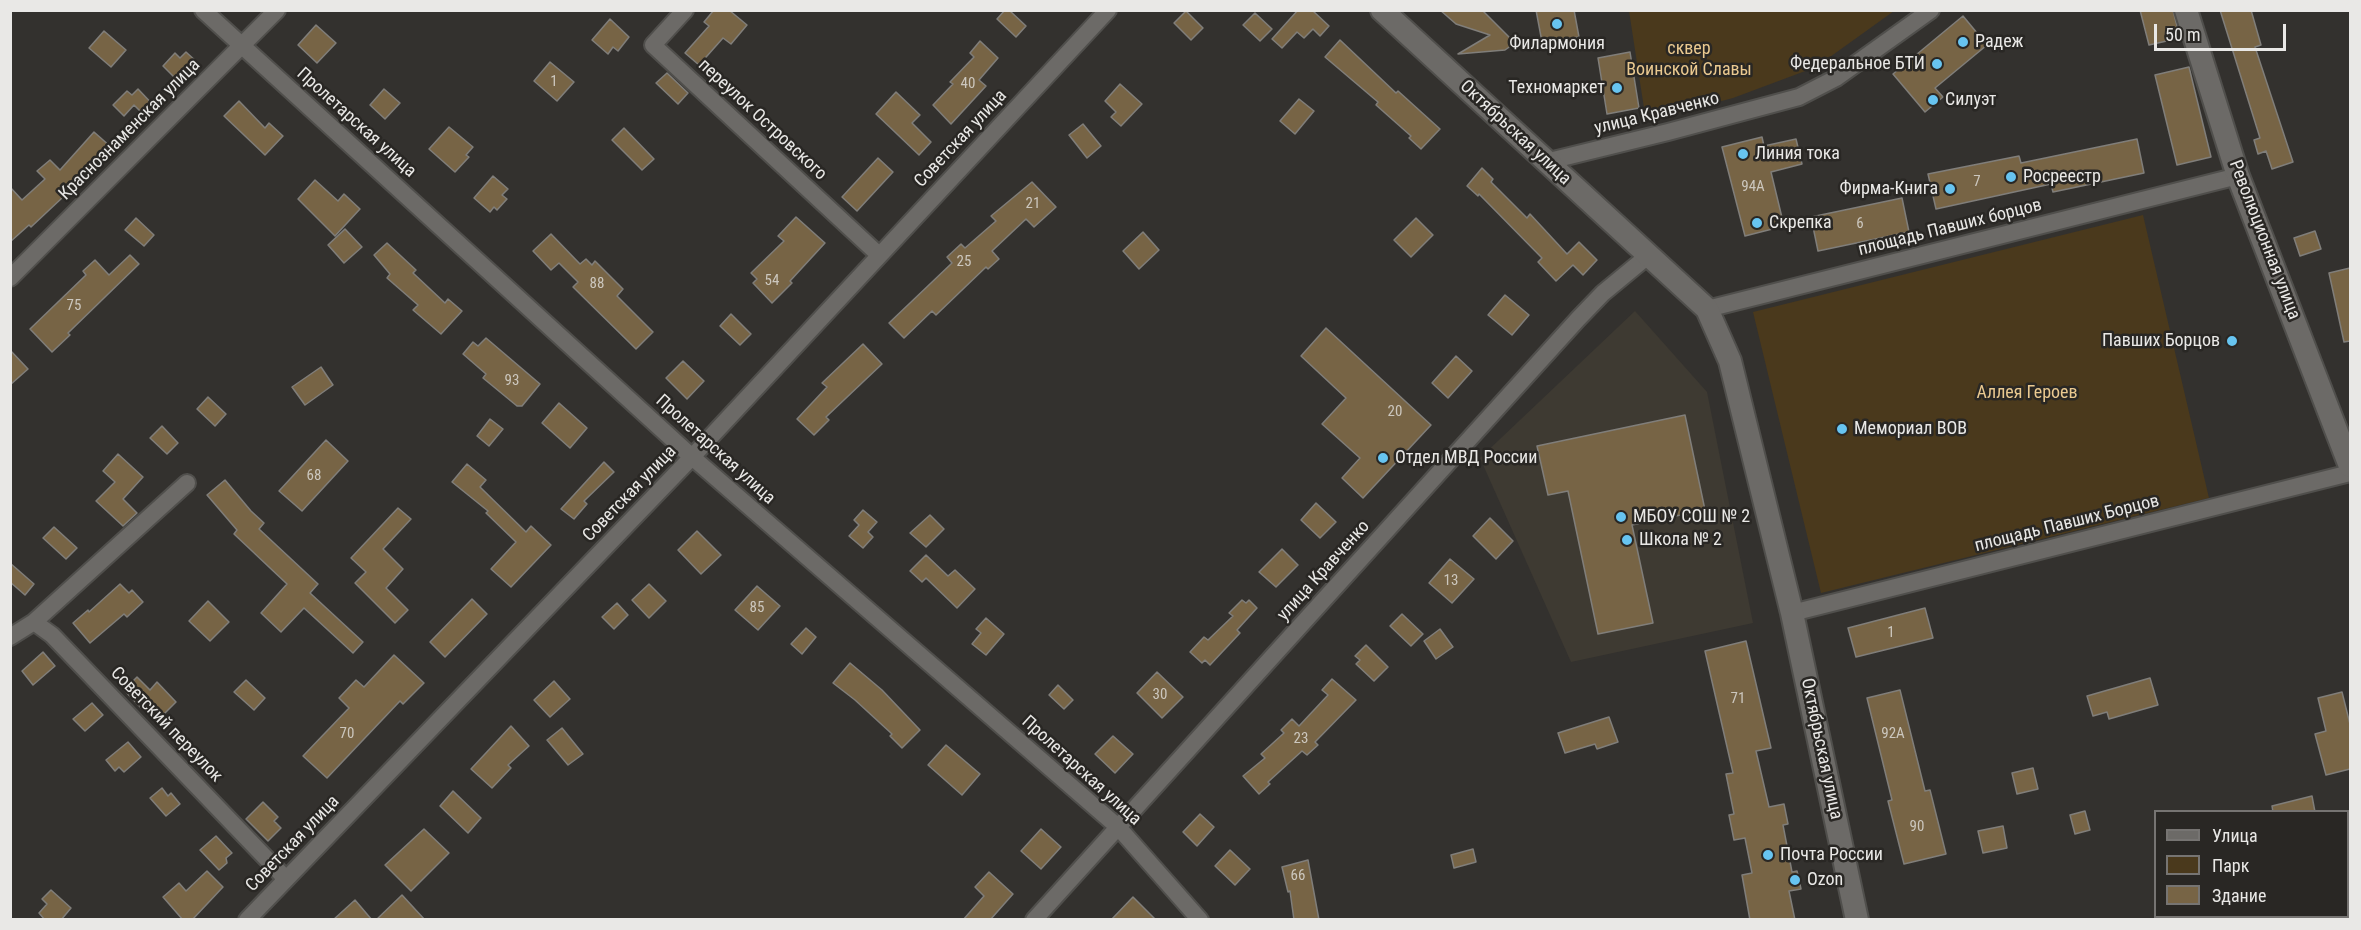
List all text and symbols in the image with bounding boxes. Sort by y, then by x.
scale bar [2157,12,2289,50]
marker: Филармония [1550,17,1564,31]
text: 50 m [2165,24,2200,45]
place label: Радеж [1975,31,2024,53]
place label: Филармония [1509,33,1605,55]
marker: Радеж [1956,35,1970,49]
park label: сквер Воинской Славы [1626,38,1752,80]
place label: Федеральное БТИ [1790,53,1925,75]
street label: Краснознаменская улица [55,55,205,205]
street label: переулок Островского [693,55,831,185]
marker: Федеральное БТИ [1930,57,1944,71]
street label: Пролетарская улица [292,64,420,182]
house number: 1 [550,73,558,91]
house number: 40 [961,75,975,93]
street label: Октябрьская улица [1455,76,1575,190]
place label: Техномаркет [1508,77,1605,99]
marker: Техномаркет [1610,81,1624,95]
street label: Советская улица [910,86,1012,192]
street label: улица Кравченко [1592,88,1722,140]
place label: Силуэт [1945,89,1997,111]
marker: Силуэт [1926,93,1940,107]
place label: Линия тока [1755,143,1840,165]
marker: Линия тока [1736,147,1750,161]
street label: Революционная улица [2224,157,2304,323]
place label: Росреестр [2023,166,2101,188]
marker: Росреестр [2004,170,2018,184]
house number: 7 [1973,173,1981,191]
house number: 94А [1741,178,1765,196]
place label: Фирма-Книга [1840,178,1938,200]
marker: Фирма-Книга [1943,182,1957,196]
house number: 21 [1026,195,1040,213]
street label: площадь Павших борцов [1856,195,2044,261]
place label: Скрепка [1769,212,1832,234]
house number: 6 [1856,215,1864,233]
marker: Скрепка [1750,216,1764,230]
house number: 25 [957,253,971,271]
house number: 54 [765,272,779,290]
house number: 88 [590,275,604,293]
house number: 75 [67,297,81,315]
place label: Павших Борцов [2102,330,2220,352]
marker: Павших Борцов [2225,334,2239,348]
house number: 93 [505,372,519,390]
park label: Аллея Героев [1976,382,2078,404]
street label: Пролетарская улица [651,391,779,509]
house number: 20 [1388,403,1402,421]
place label: Мемориал ВОВ [1854,418,1967,440]
marker: Мемориал ВОВ [1835,422,1849,436]
street label: Советская улица [579,441,681,547]
place label: Отдел МВД России [1395,447,1537,469]
marker: Отдел МВД России [1376,451,1390,465]
house number: 68 [307,467,321,485]
street label: площадь Павших Борцов [1972,491,2162,557]
place label: МБОУ СОШ № 2 [1633,506,1750,528]
marker: МБОУ СОШ № 2 [1614,510,1628,524]
street label: улица Кравченко [1273,516,1375,626]
place label: Школа № 2 [1639,529,1722,551]
marker: Школа № 2 [1620,533,1634,547]
house number: 13 [1444,572,1458,590]
house number: 85 [750,599,764,617]
house number: 1 [1887,624,1895,642]
street label: Советский переулок [105,663,227,787]
street label: Октябрьская улица [1795,676,1847,822]
house number: 30 [1153,686,1167,704]
house number: 71 [1731,690,1745,708]
street label: Пролетарская улица [1017,712,1145,830]
house number: 70 [340,725,354,743]
house number: 92А [1881,725,1905,743]
house number: 23 [1294,730,1308,748]
street label: Советская улица [242,791,344,897]
legend [2154,810,2349,918]
house number: 90 [1910,818,1924,836]
text: Улица [2212,825,2258,846]
place label: Почта России [1780,844,1883,866]
marker: Почта России [1761,848,1775,862]
text: Парк [2212,855,2249,876]
house number: 66 [1291,867,1305,885]
place label: Ozon [1807,869,1843,891]
marker: Ozon [1788,873,1802,887]
text: Здание [2212,885,2266,906]

